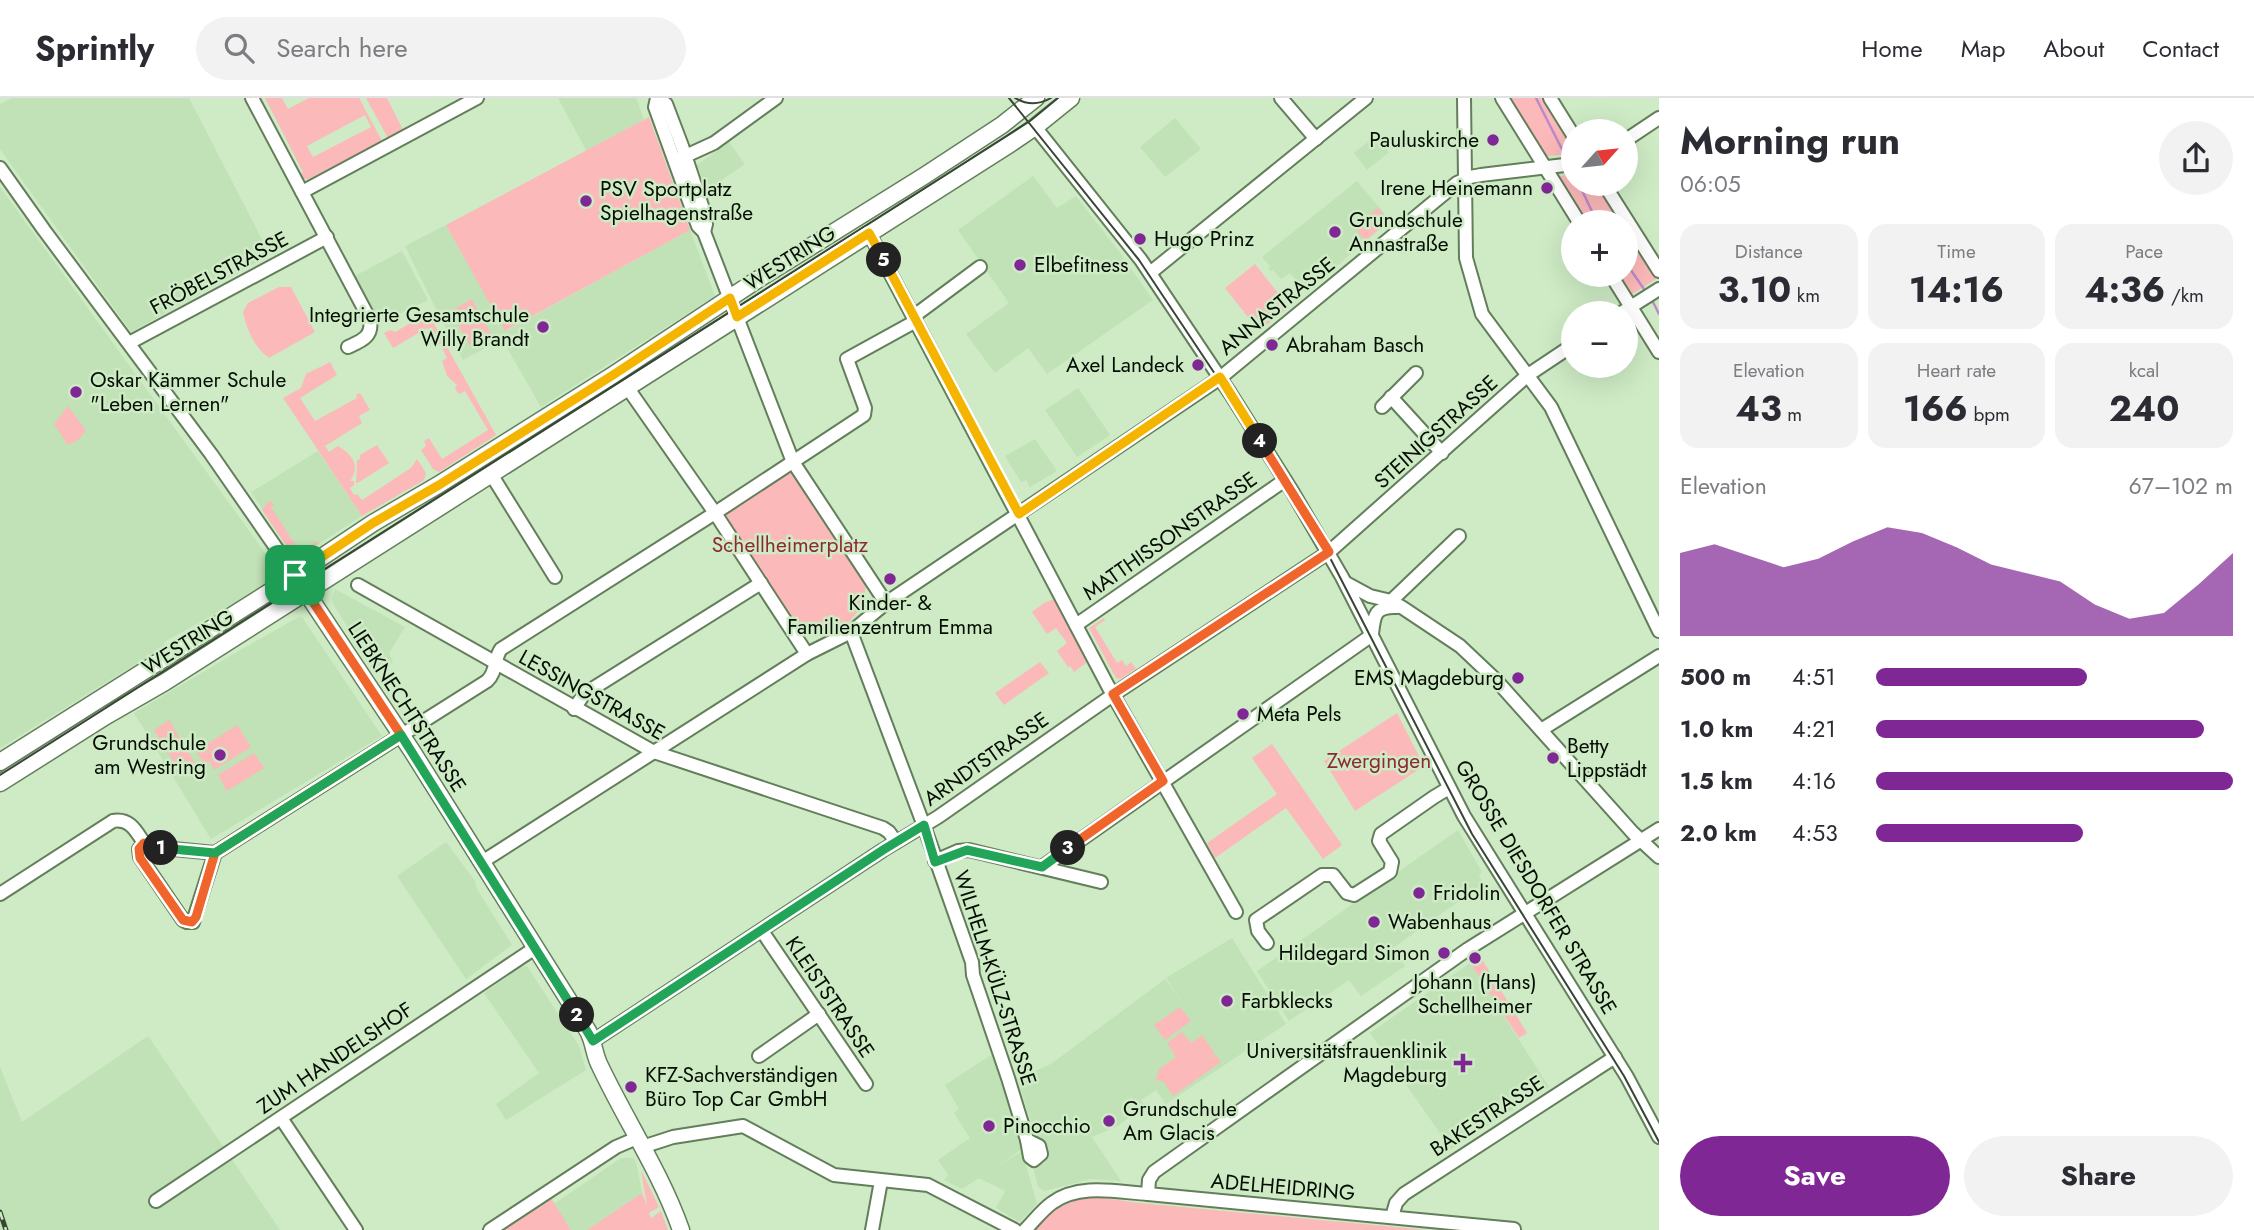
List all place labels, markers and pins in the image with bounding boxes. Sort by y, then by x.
place label: Pauluskirche [1369,125,1479,155]
marker: Pauluskirche [1485,132,1501,148]
place label: Irene Heinemann [1380,173,1533,203]
place label: PSV Sportplatz Spielhagenstraße [600,174,753,228]
marker: Irene Heinemann [1539,180,1555,196]
marker: PSV Sportplatz Spielhagenstraße [578,193,594,209]
place label: Grundschule Annastraße [1349,205,1463,259]
place label: Hugo Prinz [1154,224,1255,254]
marker: Grundschule Annastraße [1327,224,1343,240]
marker: Hugo Prinz [1132,231,1148,247]
pin: 5 [866,242,902,278]
place label: Elbefitness [1034,250,1128,280]
marker: Elbefitness [1012,257,1028,273]
place label: Integrierte Gesamtschule Willy Brandt [309,300,529,354]
marker: Integrierte Gesamtschule Willy Brandt [535,319,551,335]
place label: Abraham Basch [1286,330,1424,360]
marker: Abraham Basch [1264,337,1280,353]
place label: Axel Landeck [1066,350,1185,380]
marker: Axel Landeck [1190,357,1206,373]
place label: Oskar Kämmer Schule "Leben Lernen" [90,365,286,419]
marker: Oskar Kämmer Schule "Leben Lernen" [68,384,84,400]
pin: 4 [1242,424,1278,458]
pin [265,545,325,605]
marker: Kinder- & Familienzentrum Emma [882,571,898,587]
place label: Kinder- & Familienzentrum Emma [787,588,993,642]
place label: EMS Magdeburg [1354,663,1504,693]
marker: EMS Magdeburg [1510,670,1526,686]
place label: Meta Pels [1257,699,1341,729]
marker: Meta Pels [1235,706,1251,722]
place label: Grundschule am Westring [92,728,206,782]
place label: Betty Lippstädt [1567,731,1647,785]
marker: Grundschule am Westring [212,747,228,763]
marker: Betty Lippstädt [1545,750,1561,766]
pin: 1 [144,830,178,866]
pin: 3 [1050,830,1086,866]
place label: Fridolin [1433,878,1501,908]
marker: Fridolin [1411,885,1427,901]
place label: Wabenhaus [1388,907,1491,937]
marker: Wabenhaus [1366,914,1382,930]
place label: Hildegard Simon [1279,938,1430,968]
marker: Hildegard Simon [1436,945,1452,961]
marker: Johann (Hans) Schellheimer [1467,950,1483,966]
place label: Johann (Hans) Schellheimer [1410,967,1537,1021]
place label: Farbklecks [1241,986,1333,1016]
marker: Farbklecks [1219,993,1235,1009]
pin: 2 [560,998,594,1032]
place label: Universitätsfrauenklinik Magdeburg [1246,1036,1448,1090]
marker: Universitätsfrauenklinik Magdeburg [1453,1053,1473,1073]
place label: KFZ-Sachverständigen Büro Top Car GmbH [645,1060,838,1114]
marker: KFZ-Sachverständigen Büro Top Car GmbH [623,1079,639,1095]
place label: Grundschule Am Glacis [1123,1094,1237,1148]
place label: Pinocchio [1003,1111,1091,1141]
marker: Grundschule Am Glacis [1101,1113,1117,1129]
marker: Pinocchio [981,1118,997,1134]

